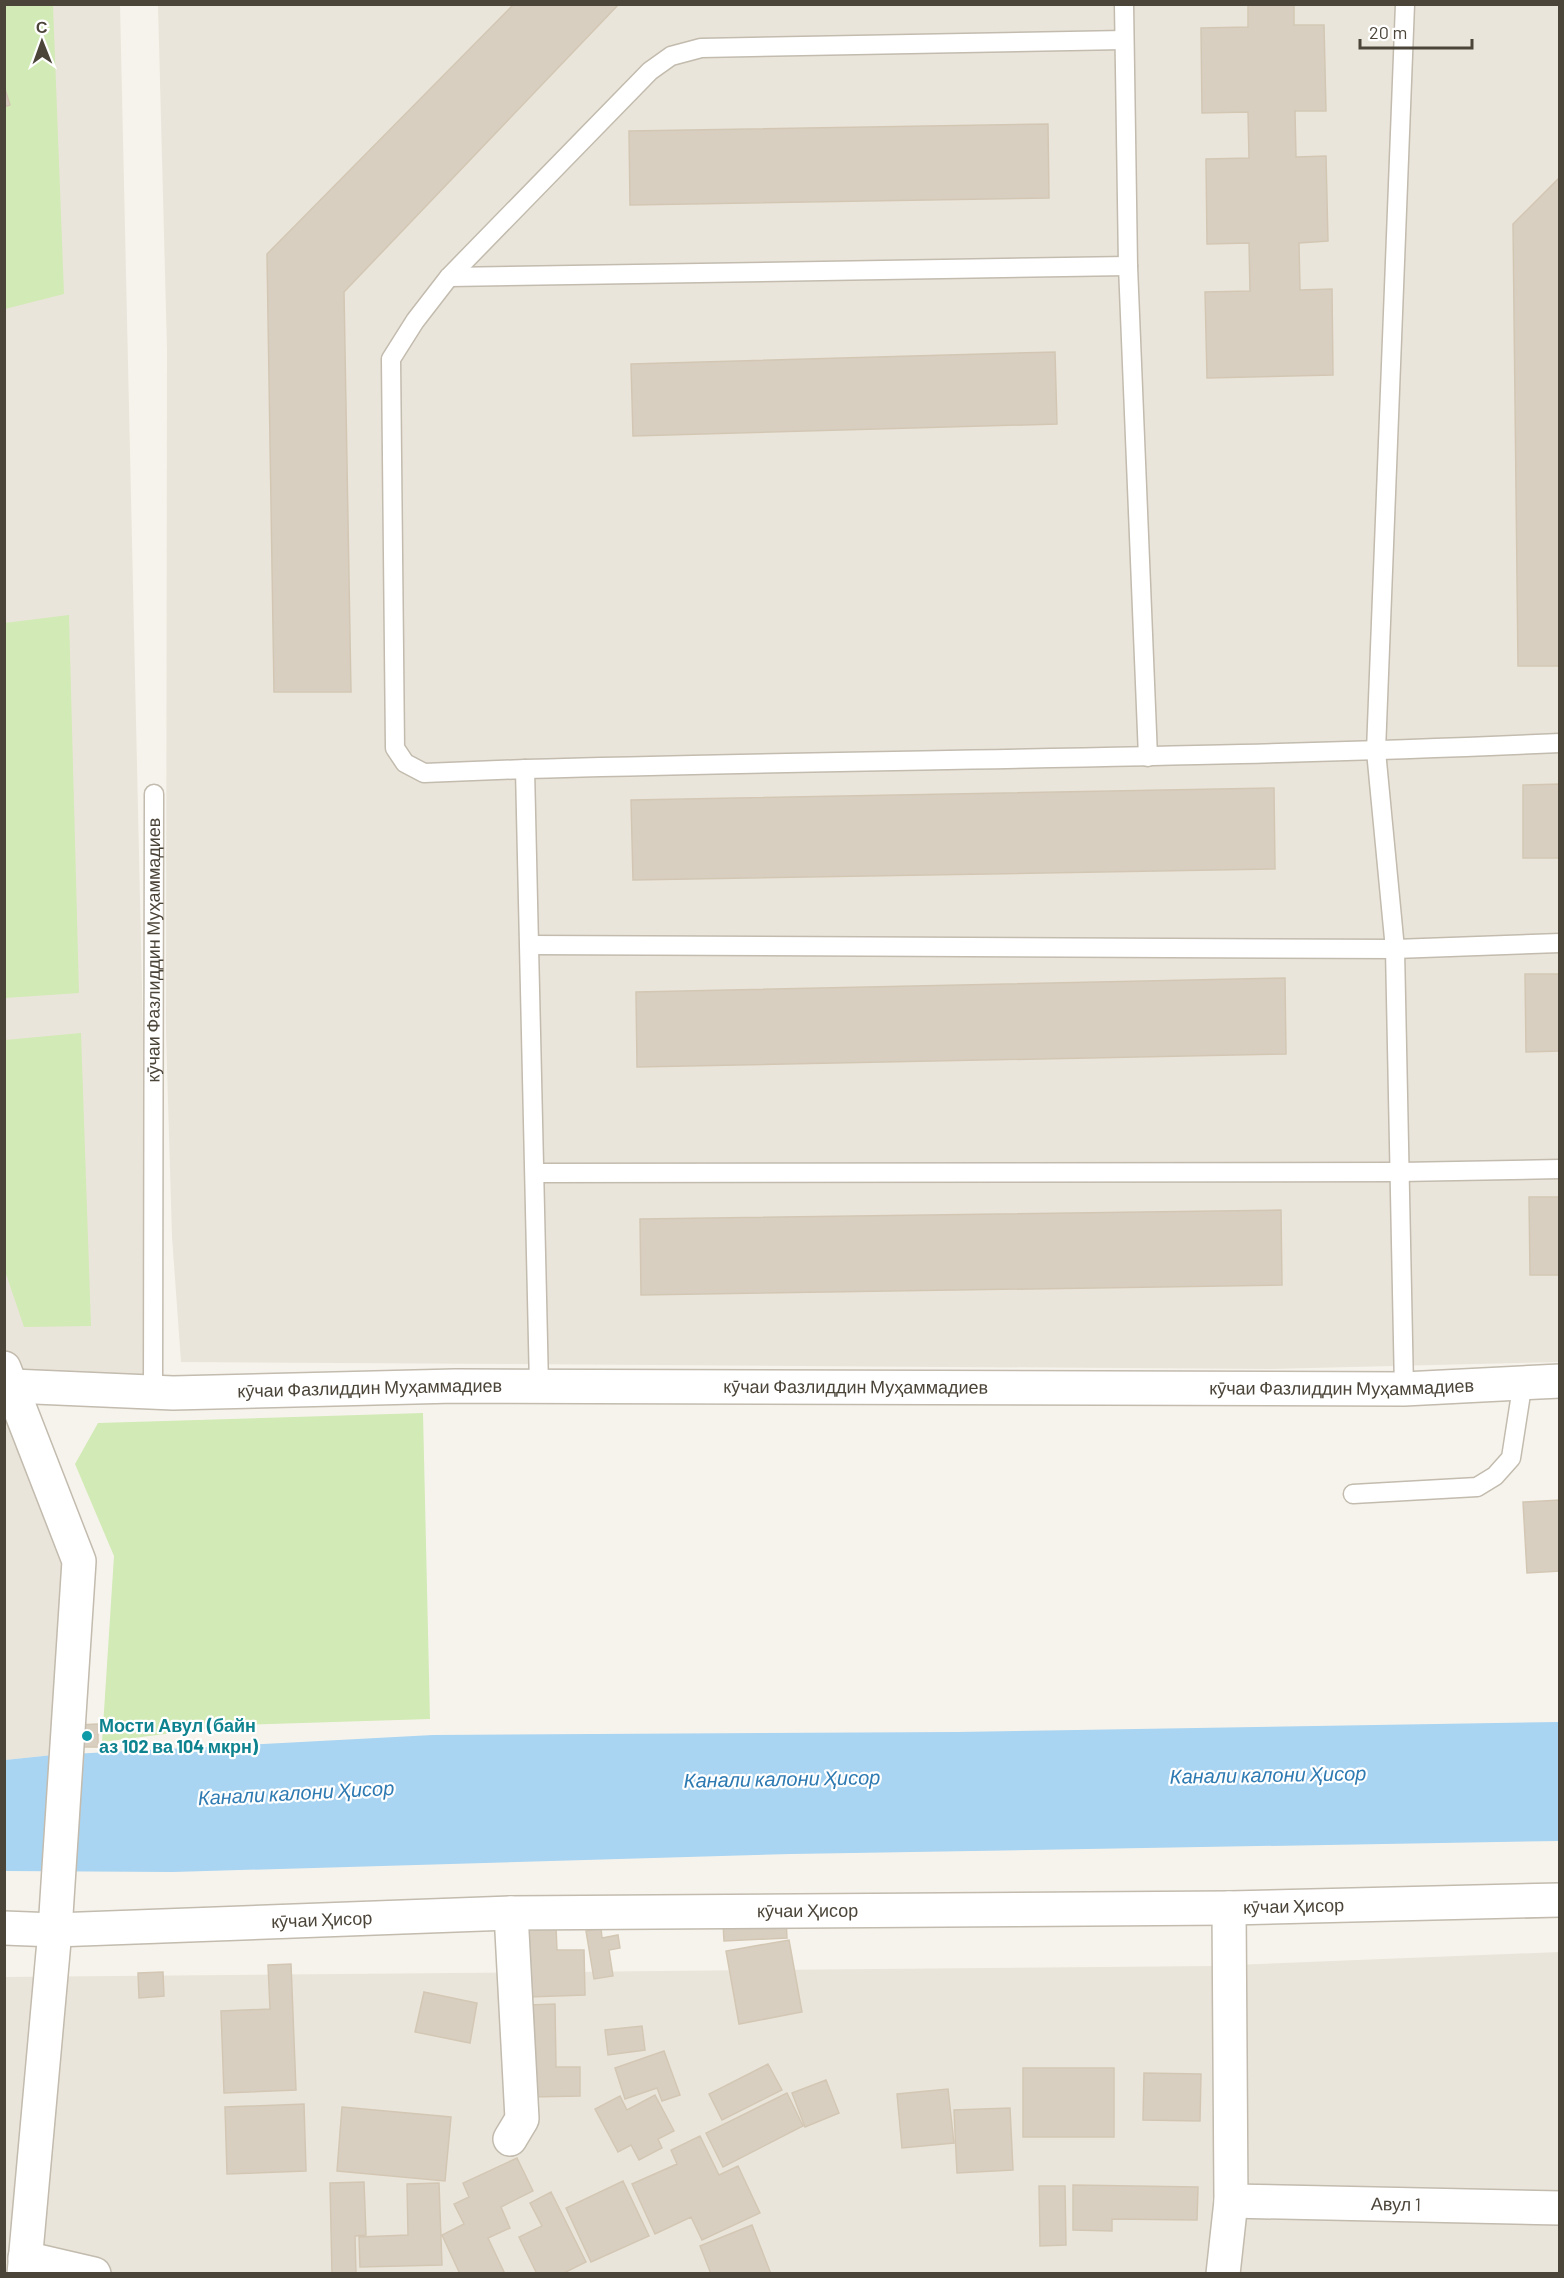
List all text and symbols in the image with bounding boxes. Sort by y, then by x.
north arrow [12,12,72,72]
scale bar [1360,12,1472,50]
text: С [36,17,48,36]
text: 20 m [1369,21,1407,43]
street label: кӯчаи Фазлиддин Муҳаммадиев [142,818,164,1082]
street label: кӯчаи Фазлиддин Муҳаммадиев [1209,1373,1475,1399]
street label: кӯчаи Фазлиддин Муҳаммадиев [237,1374,502,1401]
street label: кӯчаи Фазлиддин Муҳаммадиев [723,1375,988,1398]
place label: Мости Авул (байн аз 102 ва 104 мкрн) [99,1714,259,1757]
marker: Мости Авул (байн аз 102 ва 104 мкрн) [80,1729,94,1743]
water label: Канали калони Ҳисор [1170,1760,1366,1788]
water label: Канали калони Ҳисор [684,1764,880,1792]
water label: Канали калони Ҳисор [197,1775,395,1809]
street label: кӯчаи Ҳисор [1243,1893,1344,1918]
street label: кӯчаи Ҳисор [757,1899,858,1921]
street label: кӯчаи Ҳисор [271,1906,373,1932]
street label: Авул 1 [1371,2192,1421,2215]

